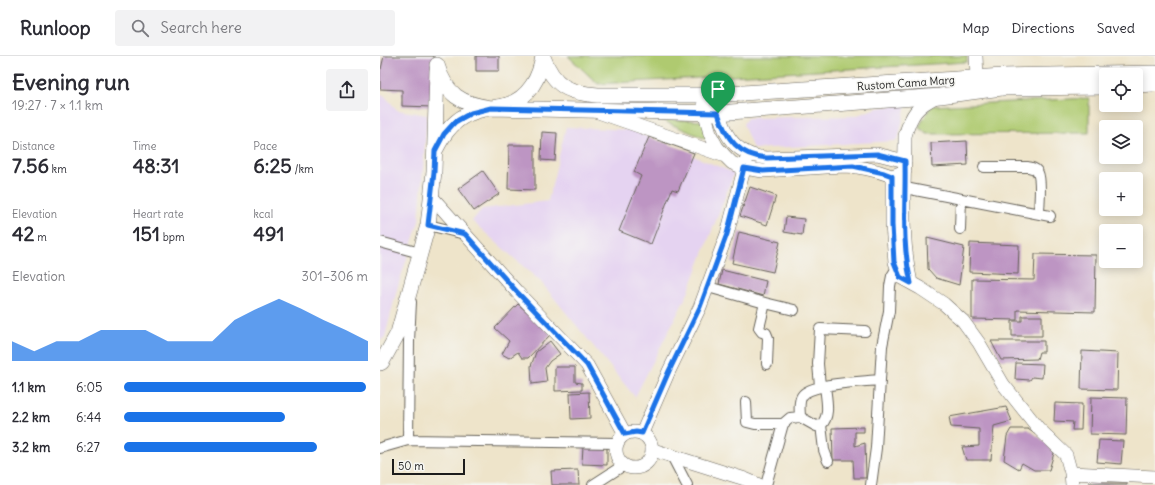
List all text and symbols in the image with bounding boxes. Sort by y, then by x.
search box [115,10,395,46]
text: Runloop [20,16,91,40]
icon: search [129,17,151,39]
text: Search here [161,18,242,37]
text: Map [962,19,989,37]
text: Directions [1011,19,1075,37]
text: Saved [1097,19,1135,37]
text: Evening run [12,68,130,96]
map controls [1099,68,1143,268]
button: locate [1099,68,1143,112]
button: share [326,69,368,111]
pin [701,72,735,113]
street label: Rustom Cama Marg [857,73,955,93]
icon: arrive [707,78,729,100]
text: 19:27 · 7 × 1.1 km [12,97,103,114]
button: layers [1099,120,1143,164]
text: Distance [12,139,55,153]
text: Time [133,139,156,153]
text: Pace [253,139,277,153]
text: 7.56 [12,153,49,178]
text: 48:31 [133,153,179,178]
text: 6:25 [253,153,292,178]
text: km [49,162,67,176]
text: /km [292,162,314,176]
button: + [1099,172,1143,216]
text: Elevation [12,207,57,221]
text: Heart rate [133,207,184,221]
text: kcal [253,207,273,221]
text: 42 [12,221,35,246]
text: 151 [133,221,160,246]
text: 491 [253,221,284,246]
button: − [1099,224,1143,268]
text: m [35,230,47,244]
text: bpm [160,230,185,244]
text: Elevation [12,268,65,285]
text: 301–306 m [302,268,368,285]
text: 1.1 km [12,379,46,396]
text: 6:05 [76,379,102,396]
text: 2.2 km [12,409,50,426]
text: 6:44 [76,409,101,426]
text: 3.2 km [12,439,50,456]
text: 6:27 [76,439,100,456]
scale bar [392,457,465,476]
text: 50 m [398,459,424,473]

